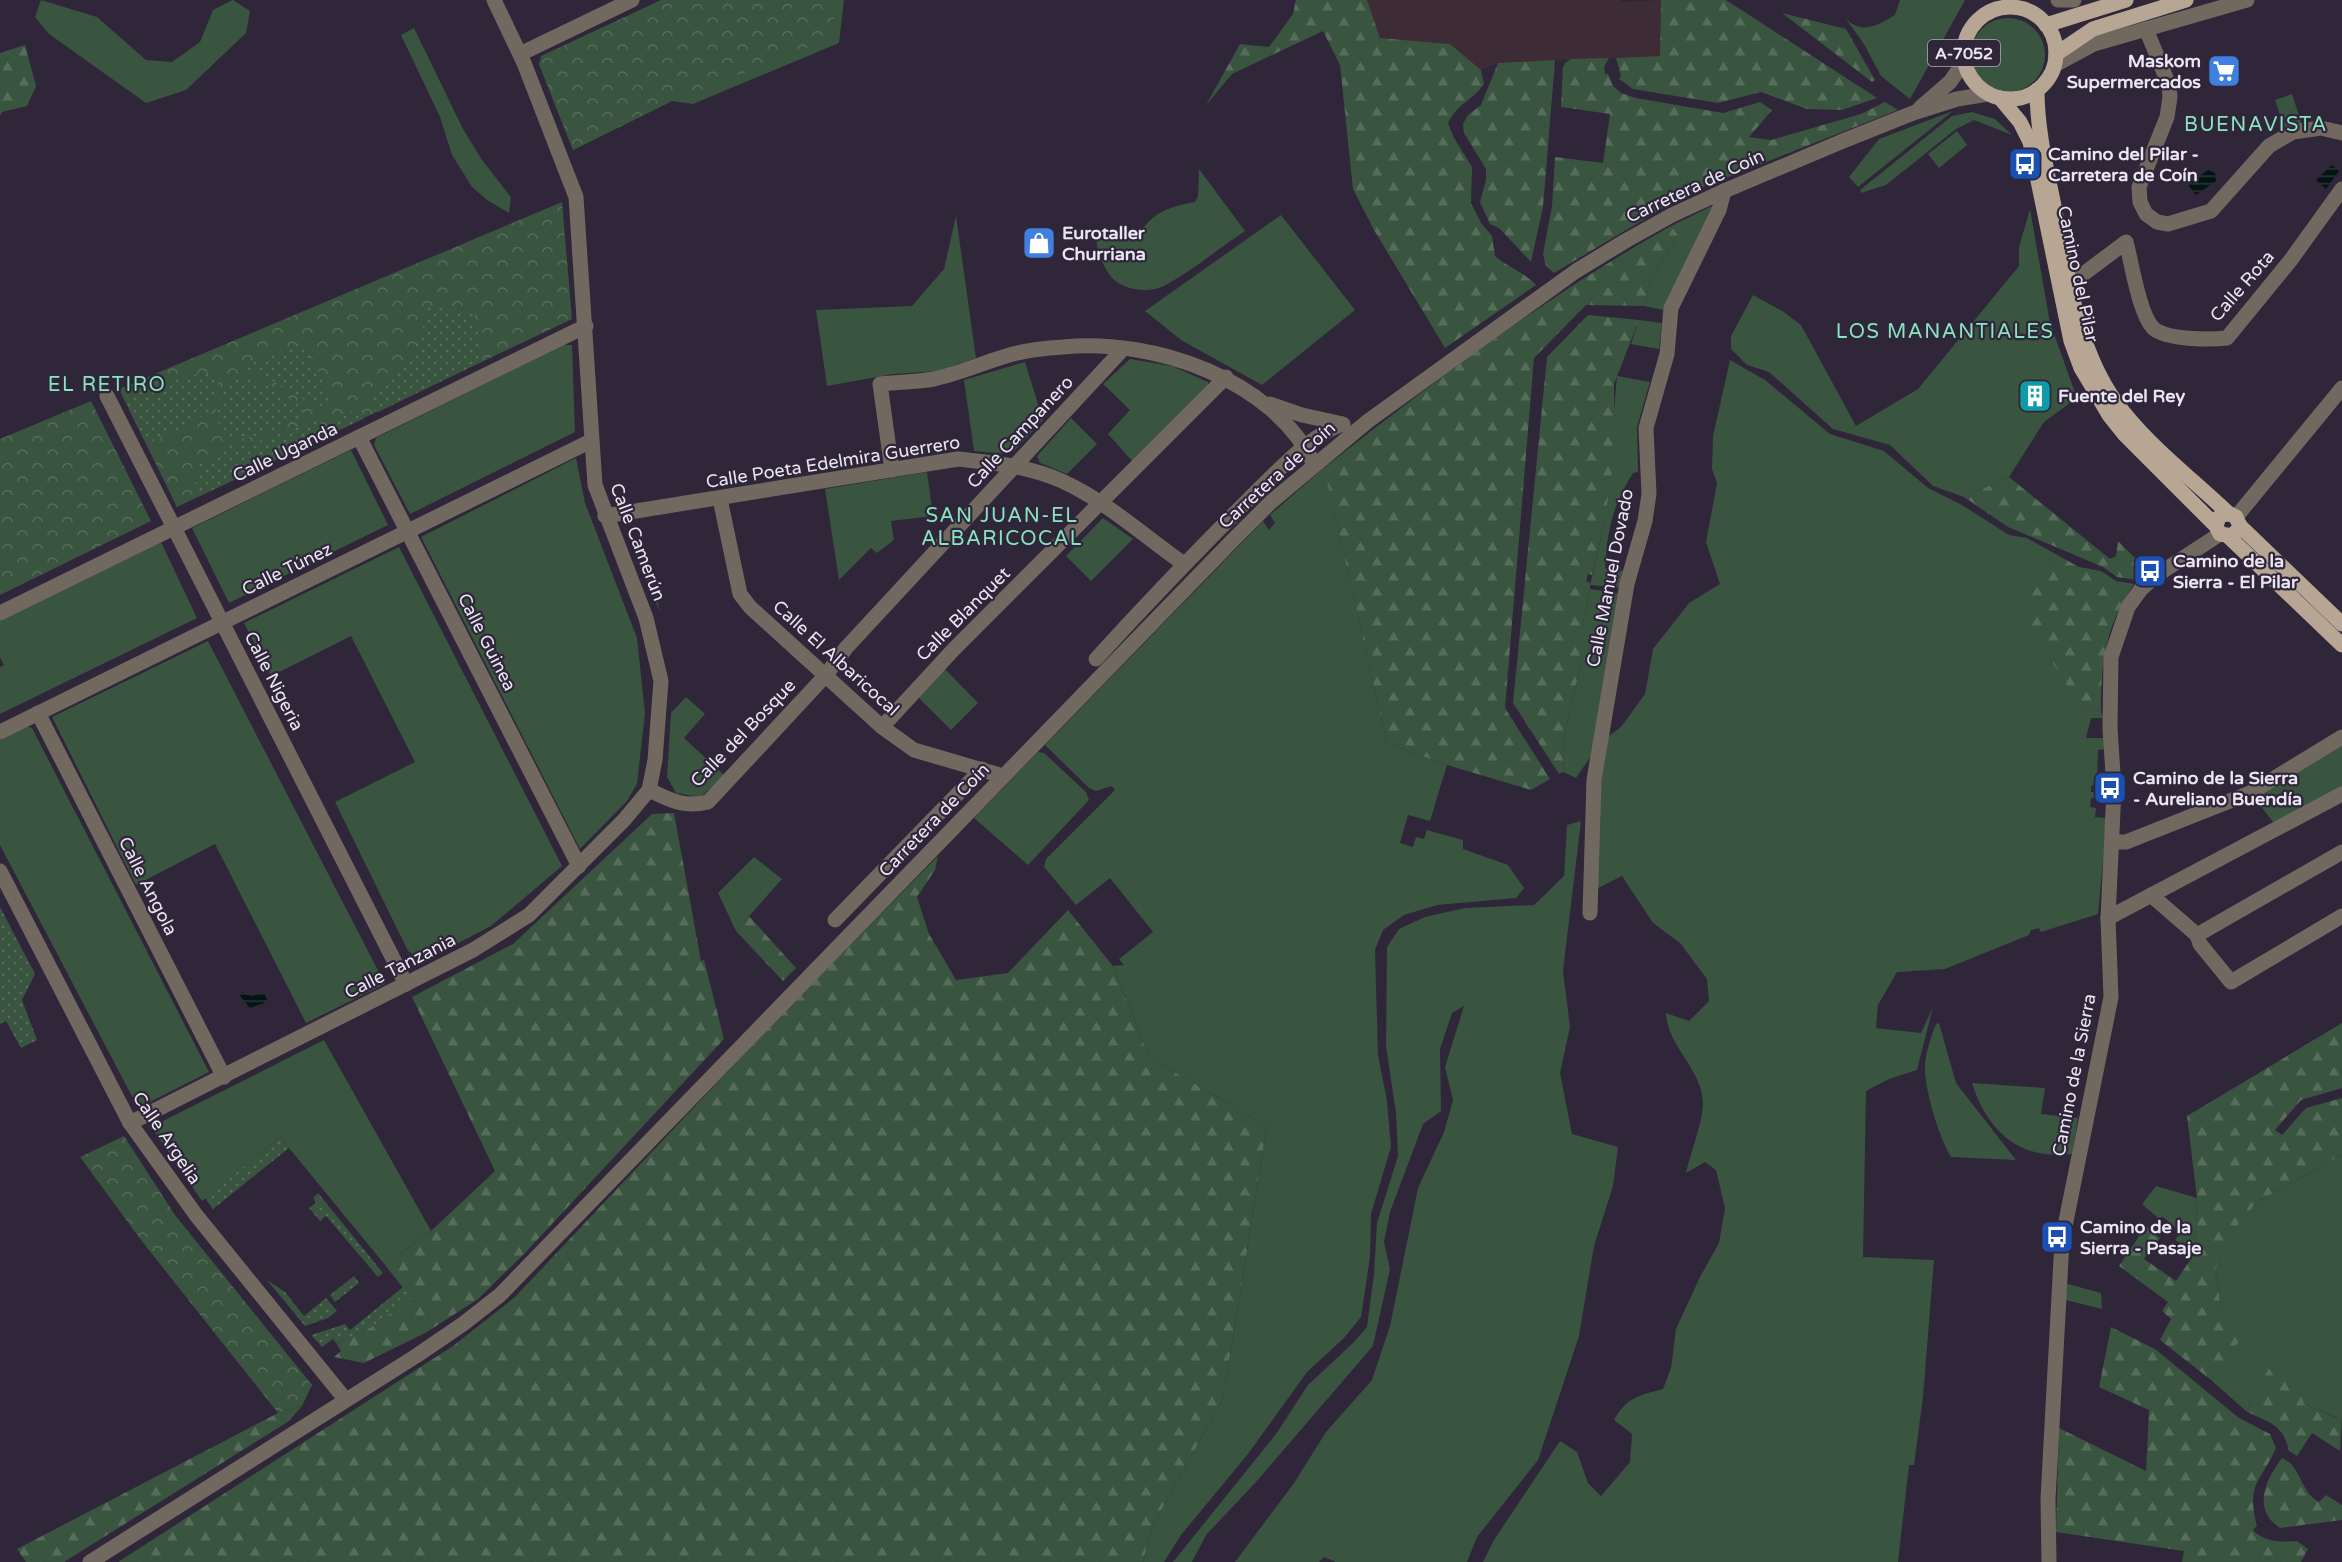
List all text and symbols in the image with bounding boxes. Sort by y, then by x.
road number: A-7052 [1928,40,2000,66]
place label: Maskom Supermercados [2067,50,2201,93]
supermarket icon: Maskom Supermercados [2206,53,2242,89]
district label: BUENAVISTA [2184,113,2328,137]
place label: Camino del Pilar - Carretera de Coín [2048,143,2199,186]
street label: Carretera de Coín [1622,144,1768,228]
bus stop icon: Camino del Pilar - Carretera de Coín [2007,146,2043,182]
street label: Camino del Pilar [2053,204,2103,344]
place label: Eurotaller Churriana [1062,222,1146,265]
shop icon: Eurotaller Churriana [1021,225,1057,261]
street label: Calle Rota [2205,246,2279,326]
district label: LOS MANANTIALES [1836,320,2054,344]
street label: Calle Campanero [962,371,1078,493]
district label: EL RETIRO [48,373,166,397]
building icon: Fuente del Rey [2017,378,2053,414]
place label: Fuente del Rey [2058,385,2185,407]
street label: Calle Uganda [229,417,341,487]
street label: Carretera de Coín [1214,417,1340,533]
street label: Calle Poeta Edelmira Guerrero [704,431,962,493]
street label: Calle Camerún [605,480,671,604]
street label: Calle Manuel Dovado [1582,487,1638,669]
district label: SAN JUAN-EL ALBARICOCAL [921,504,1083,551]
street label: Calle Túnez [238,538,336,600]
place label: Camino de la Sierra - El Pilar [2173,550,2299,593]
bus stop icon: Camino de la Sierra - El Pilar [2132,553,2168,589]
street label: Calle Blanquet [911,562,1015,666]
street label: Calle Guinea [453,589,521,695]
street label: Calle El Albaricocal [768,595,904,721]
street label: Calle Nigeria [240,628,308,734]
street label: Calle del Bosque [686,674,800,792]
street label: Carretera de Coín [874,758,994,882]
place label: Camino de la Sierra - Aureliano Buendía [2133,767,2302,810]
bus stop icon: Camino de la Sierra - Aureliano Buendía [2092,770,2128,806]
street label: Calle Angola [114,833,182,939]
street label: Calle Tanzania [341,929,459,1003]
street label: Camino de la Sierra [2047,992,2101,1158]
street label: Calle Argelia [128,1087,206,1189]
place label: Camino de la Sierra - Pasaje [2080,1216,2201,1259]
bus stop icon: Camino de la Sierra - Pasaje [2039,1219,2075,1255]

